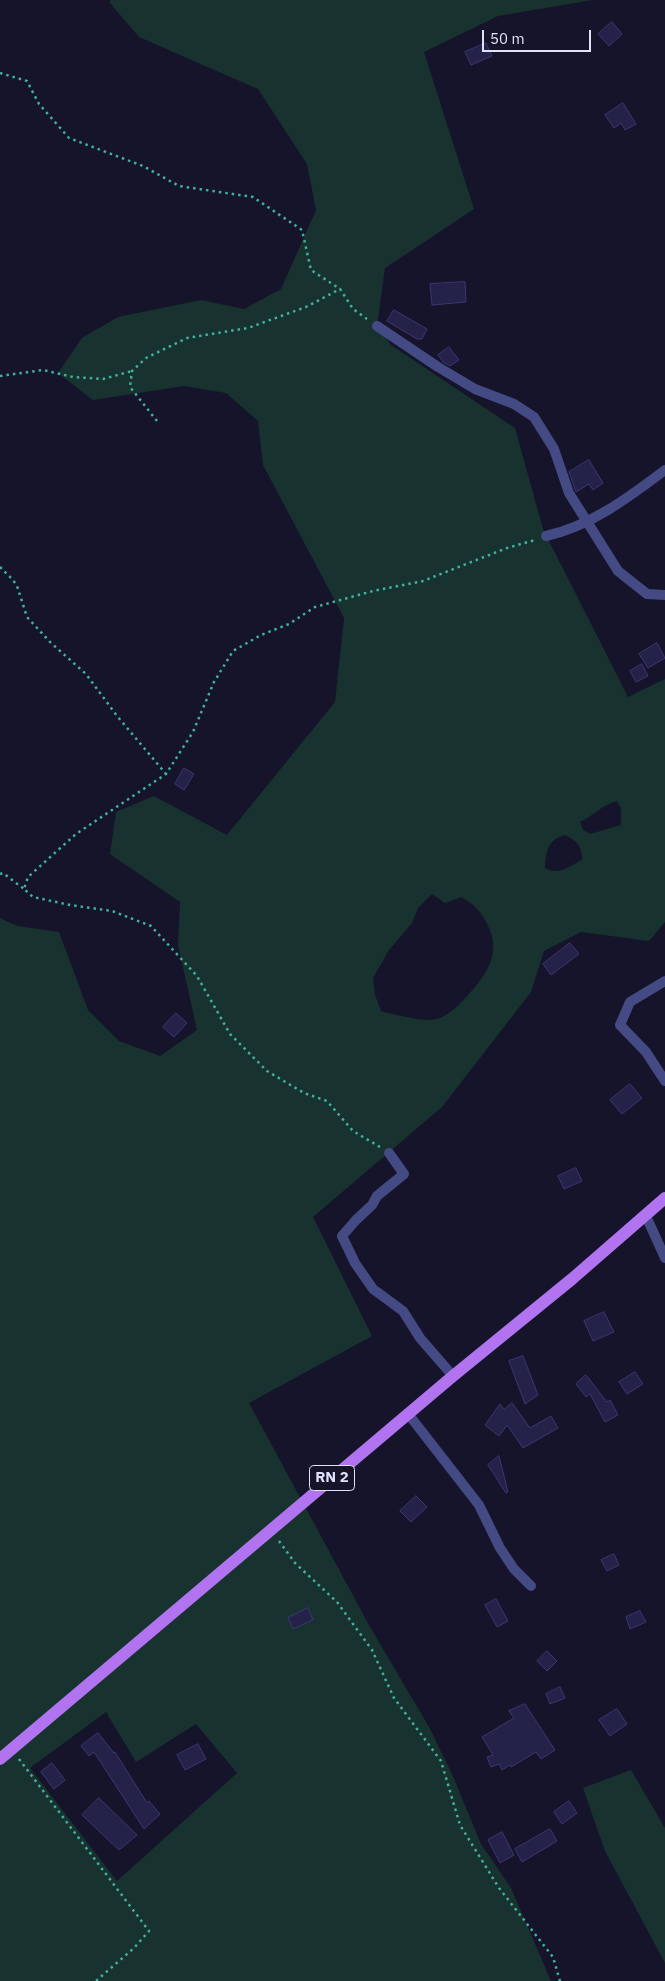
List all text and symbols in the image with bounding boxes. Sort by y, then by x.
scale bar [485,20,594,52]
text: 50 m [490,29,525,48]
road number: RN 2 [310,1466,354,1490]

